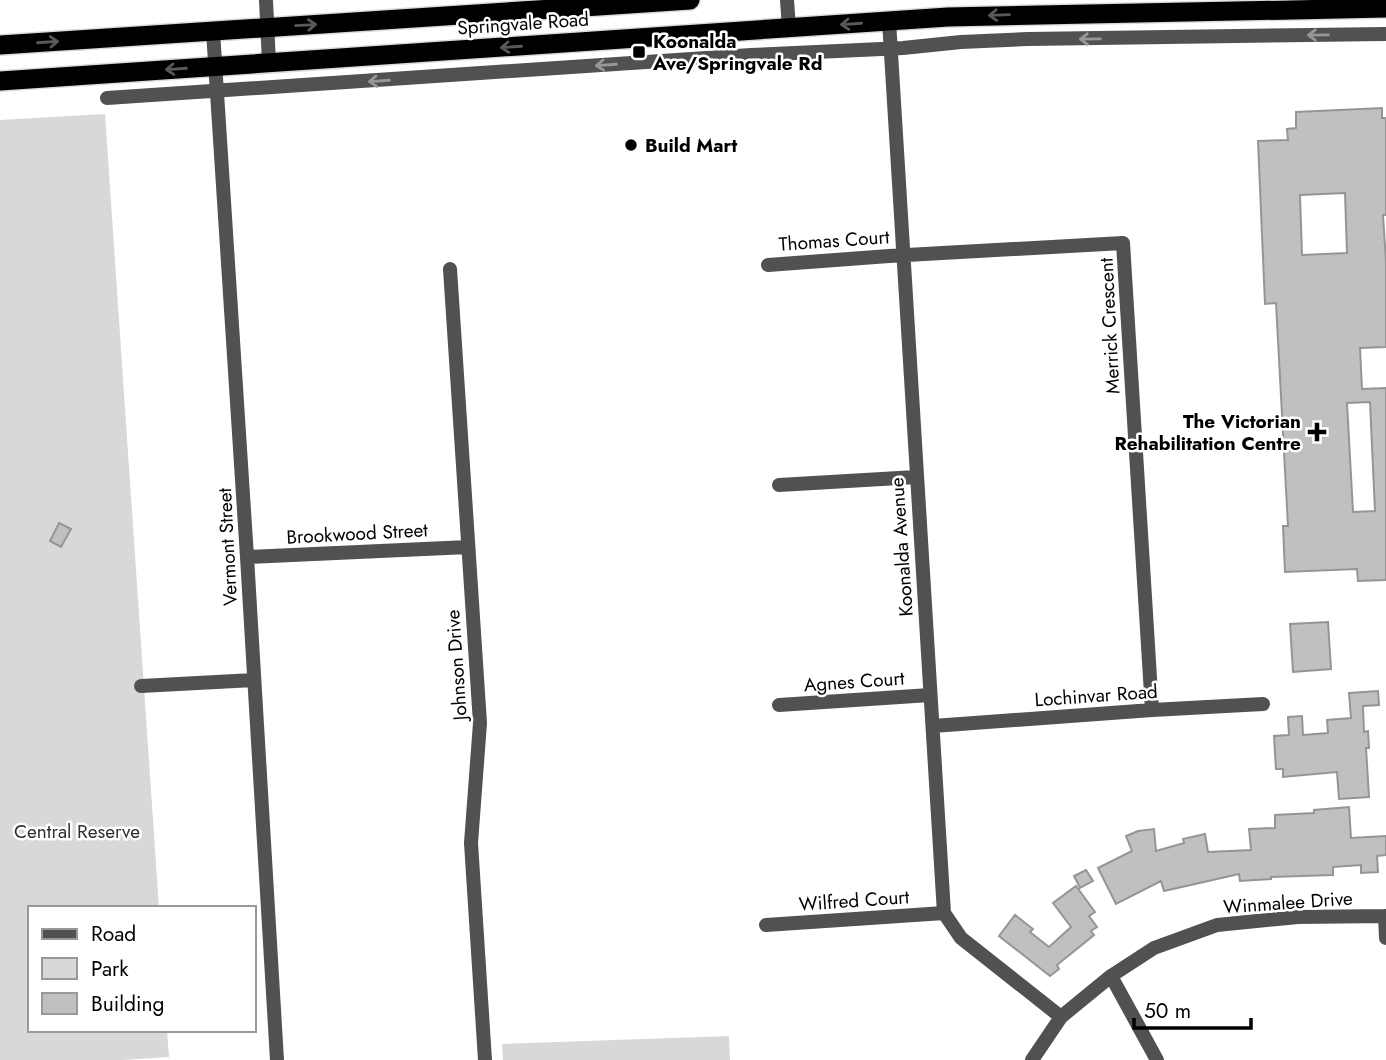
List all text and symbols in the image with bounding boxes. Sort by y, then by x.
street label: Springvale Road [456,5,590,42]
one-way arrow [988,9,1011,22]
one-way arrow [840,17,863,30]
one-way arrow [294,19,317,32]
place label: Koonalda Ave/Springvale Rd [652,28,822,77]
one-way arrow [1307,28,1330,42]
one-way arrow [1079,32,1102,45]
one-way arrow [36,36,59,49]
one-way arrow [500,40,523,53]
marker: Koonalda Ave/Springvale Rd [631,44,647,60]
one-way arrow [595,59,618,72]
one-way arrow [166,63,188,76]
one-way arrow [368,75,391,88]
place label: Build Mart [645,132,737,159]
marker: Build Mart [623,137,639,153]
street label: Thomas Court [778,223,891,258]
street label: Merrick Crescent [1092,257,1127,395]
place label: The Victorian Rehabilitation Centre [1114,408,1301,457]
marker: The Victorian Rehabilitation Centre [1307,422,1327,442]
street label: Koonalda Avenue [883,476,920,617]
street label: Vermont Street [211,487,244,607]
street label: Brookwood Street [286,516,429,551]
street label: Johnson Drive [439,609,474,724]
street label: Agnes Court [803,664,906,698]
street label: Lochinvar Road [1033,678,1159,713]
park label: Central Reserve [14,818,140,845]
street label: Wilfred Court [798,883,911,918]
street label: Winmalee Drive [1222,884,1354,920]
legend [28,906,256,1032]
text: Road [91,919,136,949]
text: Park [91,954,129,984]
scale bar [1134,986,1251,1030]
text: Building [91,989,164,1019]
text: 50 m [1144,996,1191,1026]

